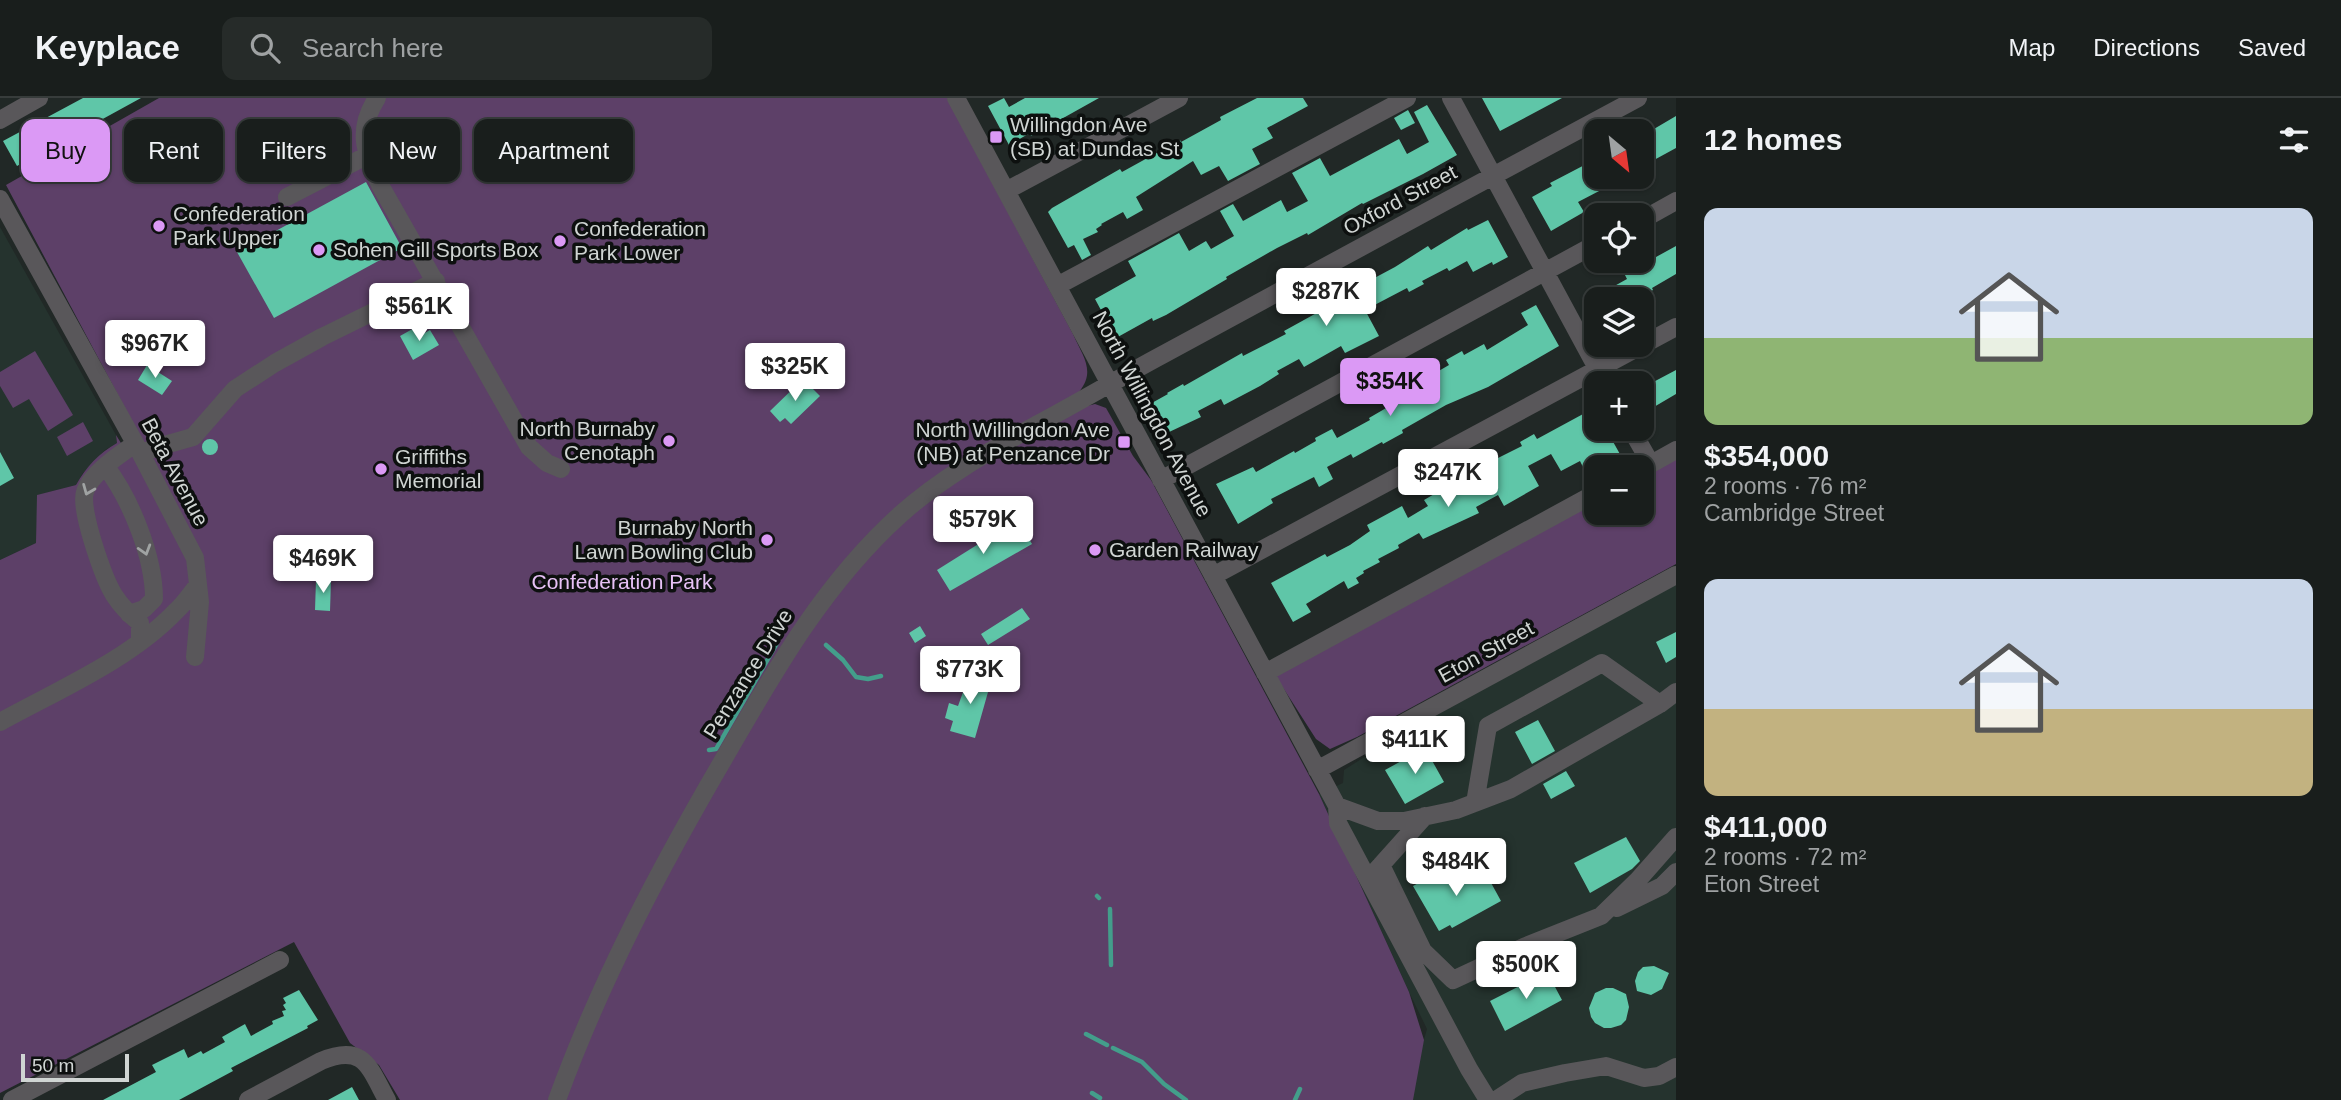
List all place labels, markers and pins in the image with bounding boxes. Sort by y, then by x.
place label: Willingdon Ave (SB) at Dundas St [1010,113,1179,160]
marker: Willingdon Ave (SB) at Dundas St [988,129,1004,145]
place label: Confederation Park Upper [173,202,305,249]
place label: Confederation Park Lower [574,217,706,264]
marker: Confederation Park Upper [151,218,167,234]
marker: Confederation Park Lower [552,233,568,249]
place label: Sohen Gill Sports Box [333,238,539,261]
marker: Sohen Gill Sports Box [311,242,327,258]
pin: $287K [1277,268,1375,328]
pin: $561K [370,284,468,343]
pin: $967K [106,320,204,380]
pin: $325K [746,344,844,403]
pin: $354K [1341,358,1439,418]
place label: North Burnaby Cenotaph [520,417,655,464]
place label: North Willingdon Ave (NB) at Penzance Dr [915,418,1110,465]
marker: North Burnaby Cenotaph [661,433,677,449]
marker: North Willingdon Ave (NB) at Penzance Dr [1116,434,1132,450]
place label: Griffiths Memorial [395,445,481,492]
pin: $247K [1399,450,1497,509]
marker: Griffiths Memorial [373,461,389,477]
pin: $579K [934,496,1032,556]
place label: Burnaby North Lawn Bowling Club [574,516,753,563]
marker: Burnaby North Lawn Bowling Club [759,532,775,548]
pin: $469K [274,536,372,595]
place label: Garden Railway [1109,538,1259,561]
marker: Garden Railway [1087,542,1103,558]
pin: $773K [921,646,1019,706]
pin: $411K [1366,716,1464,776]
pin: $484K [1407,838,1505,898]
pin: $500K [1477,942,1575,1001]

